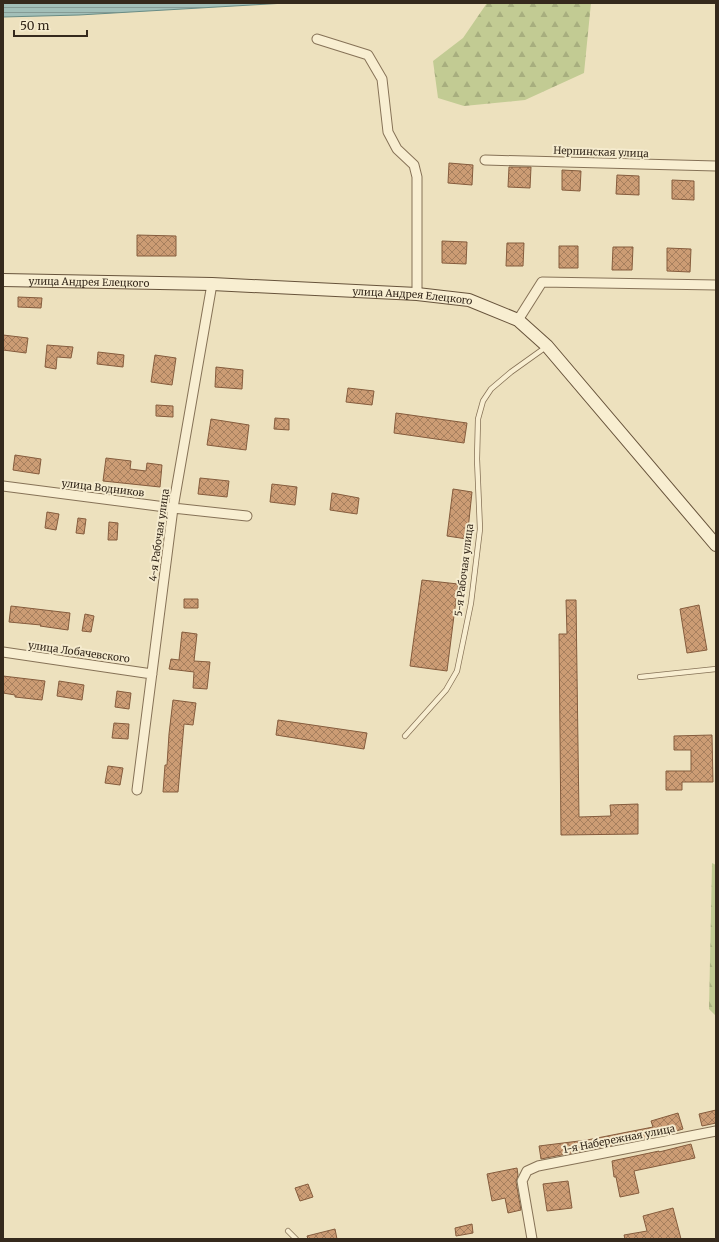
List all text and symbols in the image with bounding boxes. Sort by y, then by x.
scale bar [14,12,87,38]
text: 50 m [20,18,49,33]
street label: Нерпинская улица [553,144,649,160]
street label: улица Андрея Елецкого [29,274,150,289]
street label: улица Андрея Елецкого [352,284,475,307]
street label: улица Водников [61,476,145,500]
street label: 4-я Рабочая улица [146,487,172,582]
street label: 5-я Рабочая улица [452,522,476,617]
street label: улица Лобачевского [27,638,131,666]
street label: 1-я Набережная улица [562,1122,677,1156]

